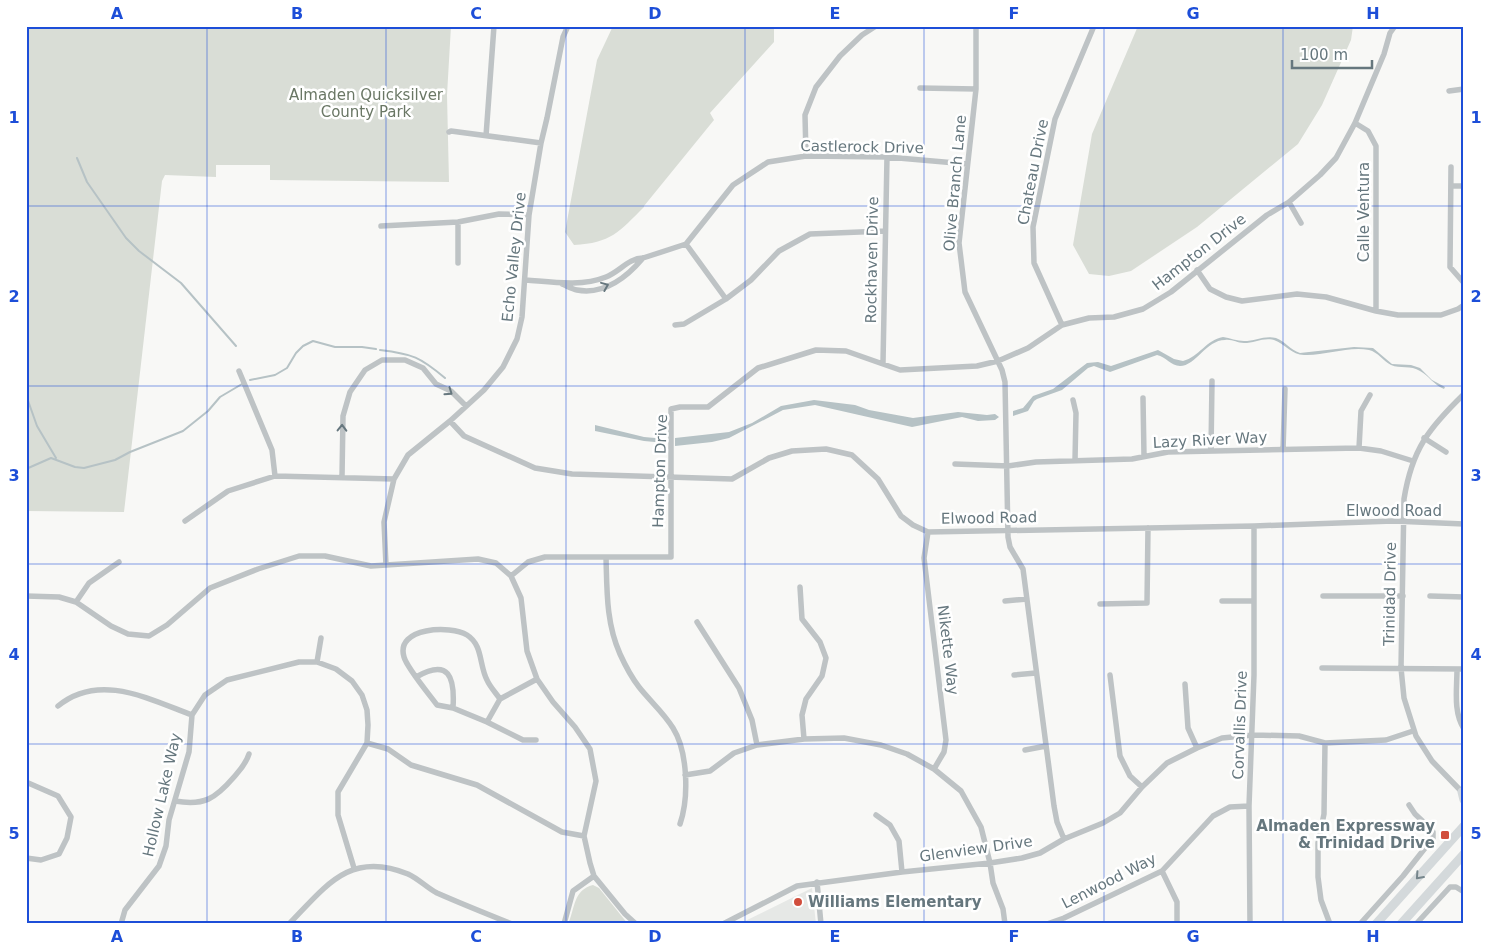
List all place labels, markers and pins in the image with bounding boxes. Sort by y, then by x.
place label: Almaden Expressway & Trinidad Drive [1256,817,1435,852]
marker: Almaden Expressway & Trinidad Drive [1439,829,1451,841]
place label: Williams Elementary [808,893,982,911]
marker: Williams Elementary [792,896,804,908]

